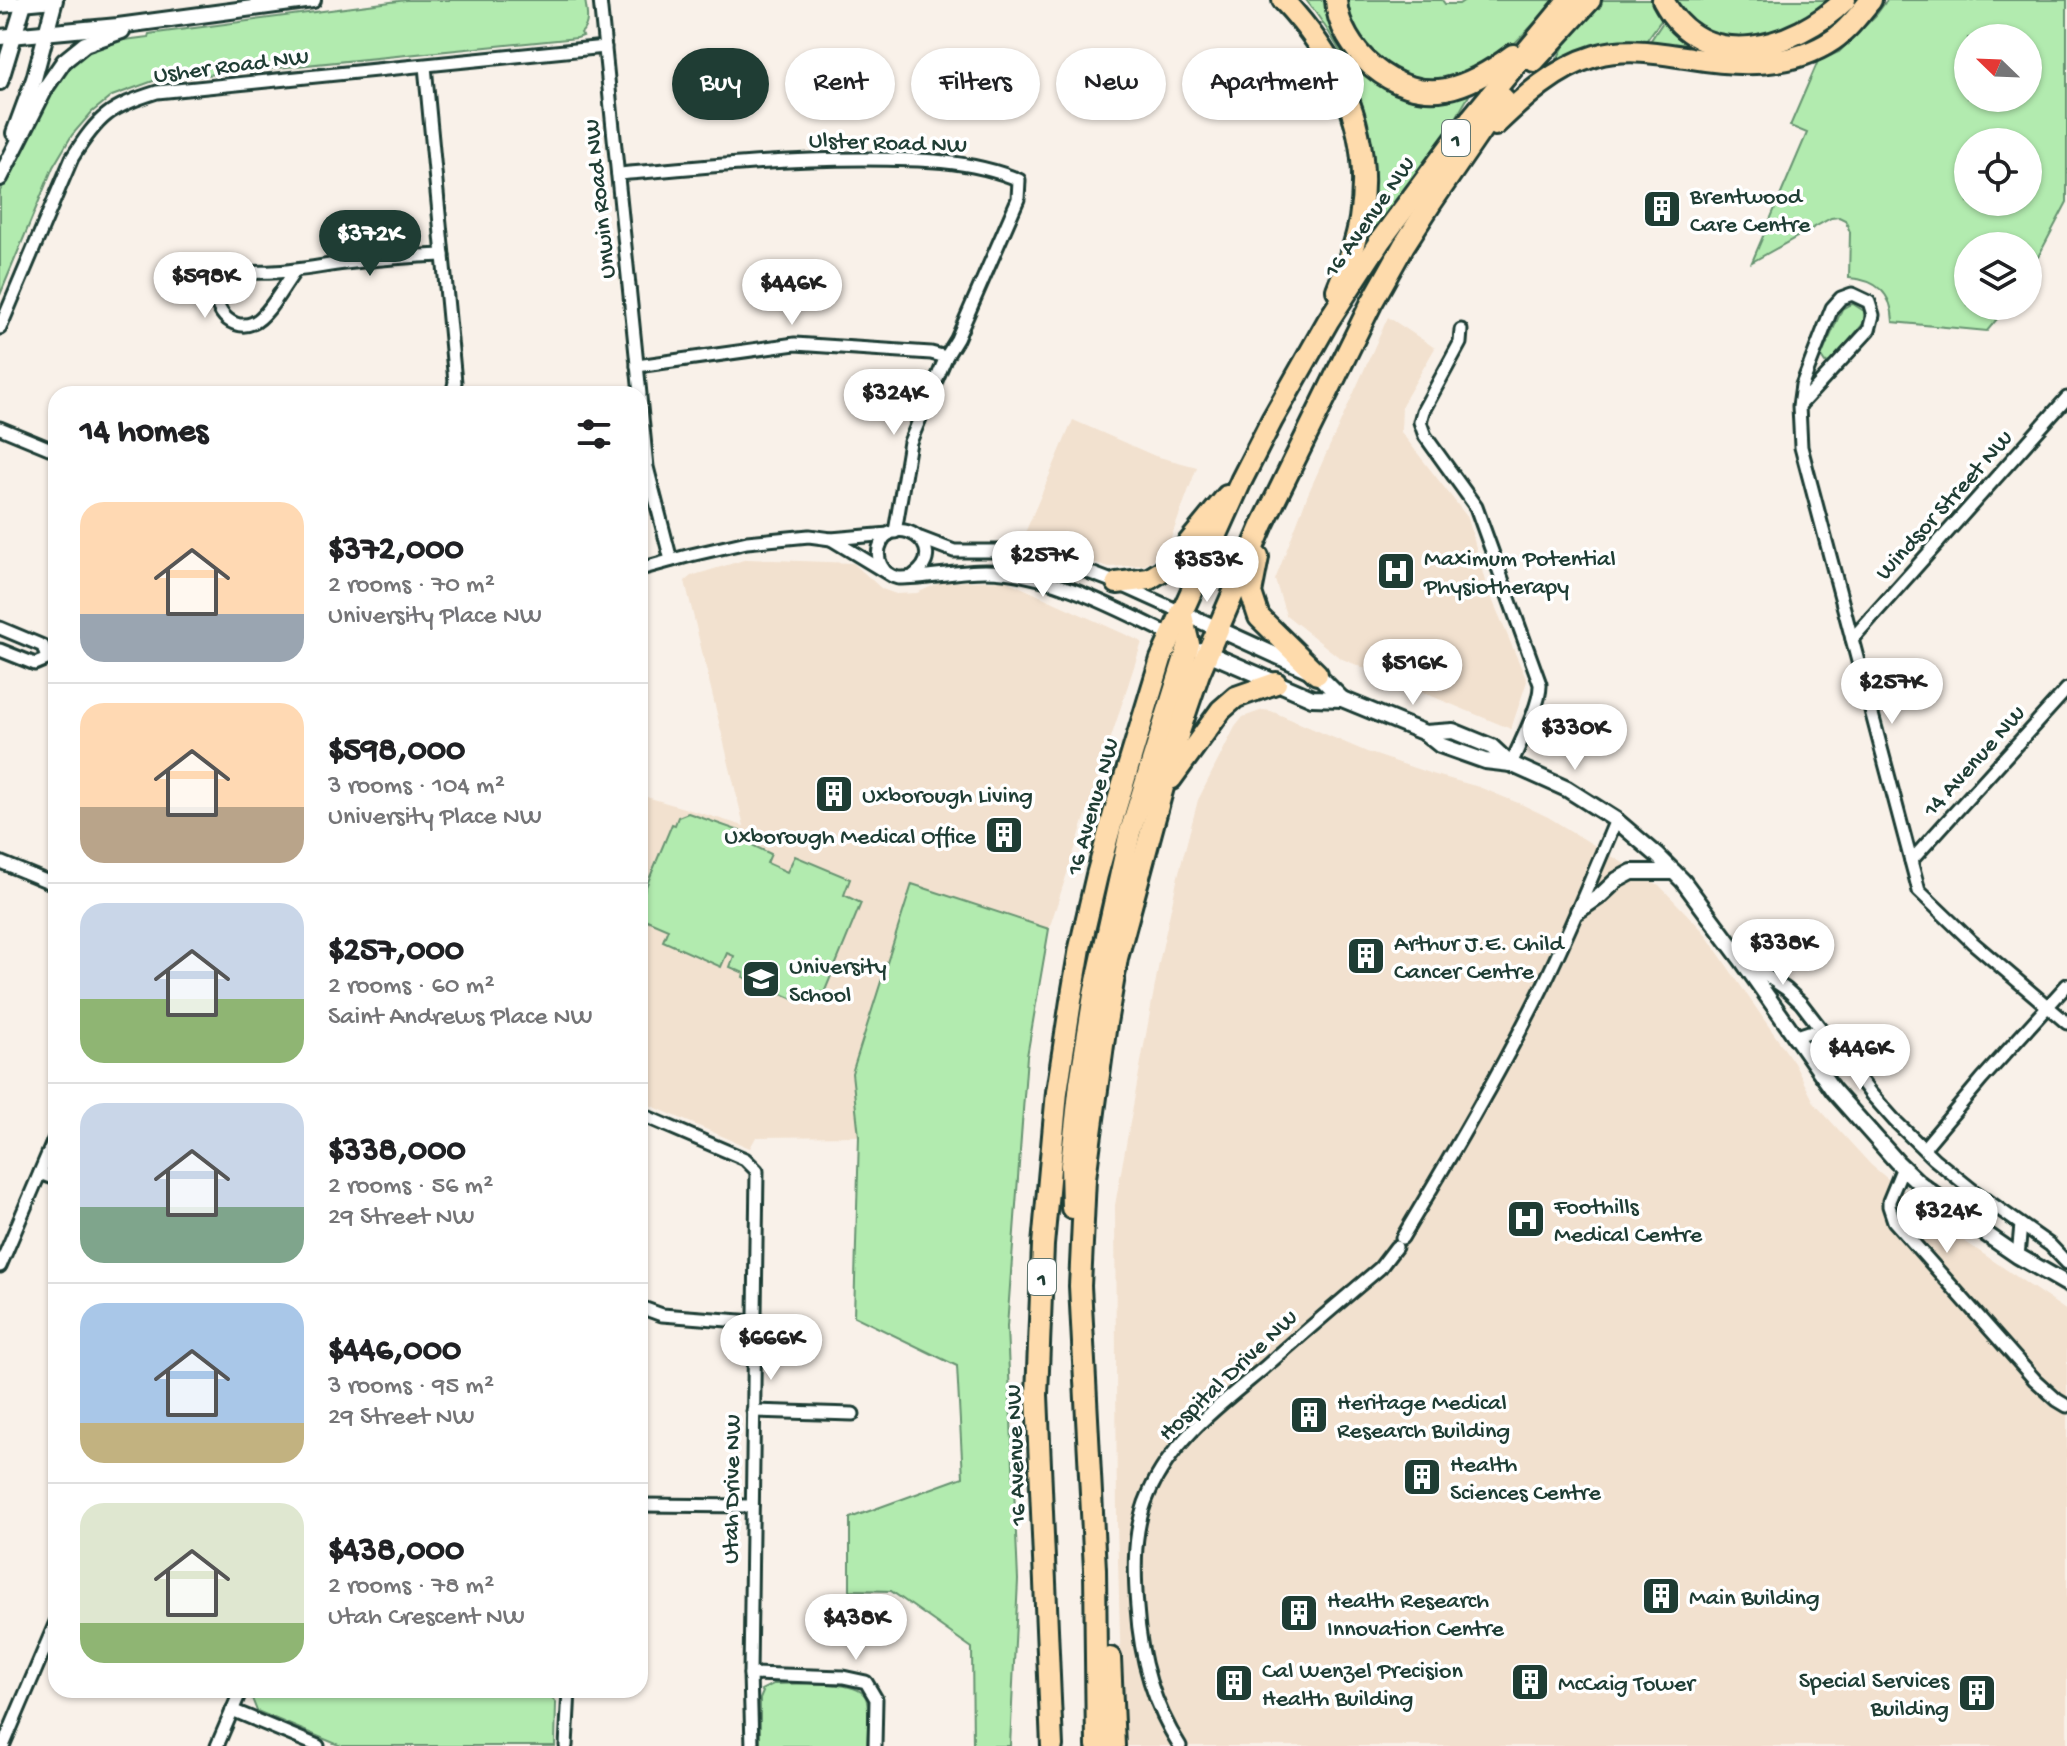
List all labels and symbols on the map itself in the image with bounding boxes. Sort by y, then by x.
north arrow [1954,24,2042,112]
street label: Usher Road NW [152,44,311,91]
street label: Unwin Road NW [579,117,624,280]
road number: 1 [1442,120,1470,156]
street label: Ulster Road NW [808,127,968,162]
street label: 16 Avenue NW [1318,152,1423,285]
place label: Brentwood Care Centre [1689,184,1811,241]
building icon: Brentwood Care Centre [1641,188,1683,230]
pin: $372K [314,210,426,278]
pin: $598K [149,252,261,320]
pin: $446K [736,259,848,327]
pin: $324K [838,369,950,437]
street label: Windsor Street NW [1870,425,2021,587]
pin: $257K [987,531,1099,599]
pin: $353K [1151,536,1263,604]
place label: Maximum Potential Physiotherapy [1423,546,1616,603]
hospital icon: Maximum Potential Physiotherapy [1375,550,1417,592]
pin: $516K [1357,639,1469,707]
pin: $257K [1836,658,1948,726]
street label: 14 Avenue NW [1917,700,2033,825]
pin: $330K [1519,704,1631,772]
street label: 16 Avenue NW [1061,735,1128,880]
building icon: Uxborough Living [813,773,855,815]
place label: Uxborough Living [862,783,1033,812]
building icon: Uxborough Medical Office [983,814,1025,856]
place label: Uxborough Medical Office [724,824,977,853]
pin: $338K [1727,919,1839,987]
place label: Arthur J.E. Child Cancer Centre [1394,931,1566,988]
building icon: Arthur J.E. Child Cancer Centre [1345,935,1387,977]
place label: University School [789,954,887,1011]
school or university icon: University School [740,958,782,1000]
pin: $446K [1804,1024,1916,1092]
pin: $324K [1891,1187,2003,1255]
place label: Foothills Medical Centre [1553,1194,1703,1251]
hospital icon: Foothills Medical Centre [1505,1198,1547,1240]
road number: 1 [1028,1259,1056,1295]
street label: Hospital Drive NW [1154,1305,1305,1449]
pin: $666K [715,1314,827,1382]
street label: 16 Avenue NW [1001,1384,1034,1527]
place label: Heritage Medical Research Building [1337,1390,1510,1447]
building icon: Heritage Medical Research Building [1288,1394,1330,1436]
street label: Utah Drive NW [718,1414,749,1564]
place label: Health Sciences Centre [1450,1452,1601,1509]
building icon: Health Sciences Centre [1401,1456,1443,1498]
building icon: Main Building [1640,1575,1682,1617]
place label: Main Building [1689,1585,1820,1614]
place label: Health Research Innovation Centre [1327,1588,1505,1645]
building icon: Health Research Innovation Centre [1278,1592,1320,1634]
pin: $438K [800,1594,912,1662]
place label: Cal Wenzel Precision Health Building [1262,1658,1463,1715]
building icon: McCaig Tower [1509,1661,1551,1703]
building icon: Cal Wenzel Precision Health Building [1213,1662,1255,1704]
place label: Special Services Building [1799,1668,1950,1725]
place label: McCaig Tower [1558,1671,1697,1700]
building icon: Special Services Building [1956,1672,1998,1714]

